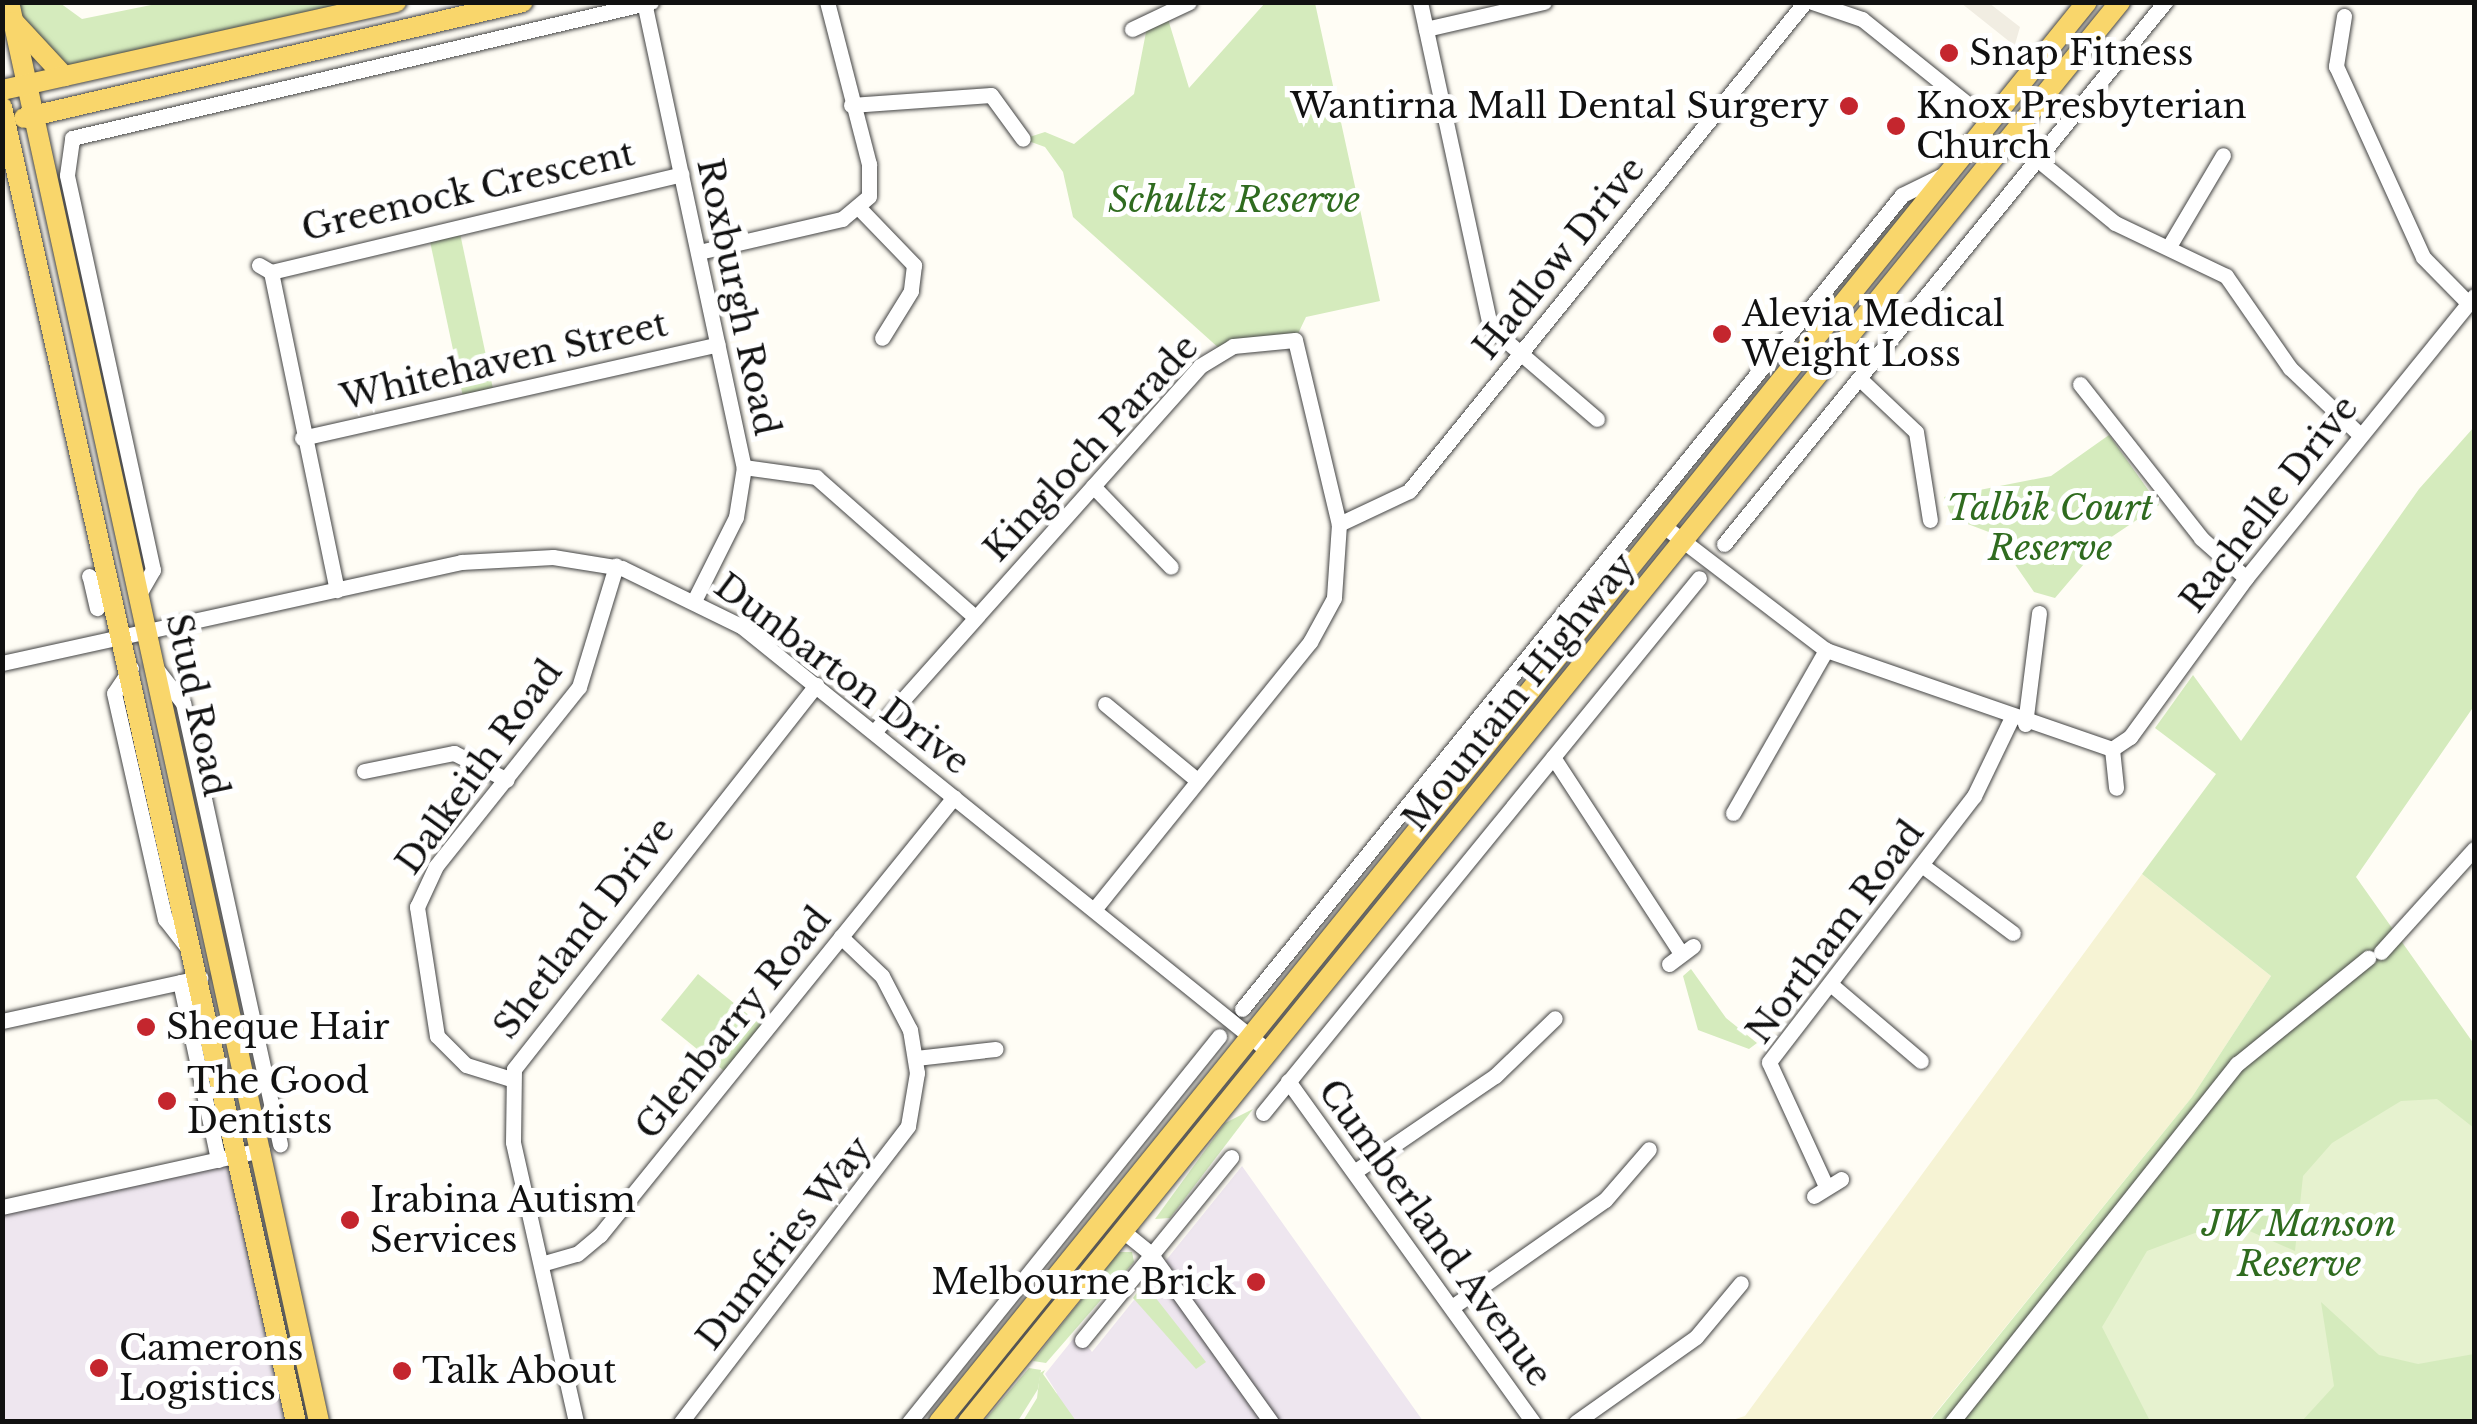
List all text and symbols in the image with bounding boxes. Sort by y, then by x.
place label: Snap Fitness [1969,32,2193,74]
marker: Snap Fitness [1938,42,1960,64]
place label: Wantirna Mall Dental Surgery [1290,85,1829,127]
place label: Knox Presbyterian Church [1916,85,2247,167]
marker: Wantirna Mall Dental Surgery [1838,95,1860,117]
marker: Knox Presbyterian Church [1885,115,1907,137]
street label: Greenock Crescent [297,132,639,250]
street label: Hadlow Drive [1464,148,1654,368]
street label: Roxburgh Road [688,155,788,439]
park label: Schultz Reserve [1108,179,1360,221]
place label: Alevia Medical Weight Loss [1742,293,2005,375]
street label: Whitehaven Street [337,303,671,419]
marker: Alevia Medical Weight Loss [1711,323,1733,345]
street label: Kingloch Parade [975,326,1207,570]
street label: Rachelle Drive [2172,388,2366,620]
park label: Talbik Court Reserve [1947,487,2153,569]
street label: Mountain Highway [1394,545,1644,839]
street label: Dunbarton Drive [706,565,978,783]
street label: Stud Road [157,610,237,800]
street label: Dalkeith Road [387,652,571,882]
street label: Shetland Drive [485,809,683,1047]
street label: Northam Road [1738,813,1932,1051]
street label: Glenbarry Road [626,898,840,1148]
place label: Sheque Hair [166,1006,390,1048]
marker: Sheque Hair [135,1016,157,1038]
place label: The Good Dentists [187,1060,369,1142]
street label: Cumberland Avenue [1309,1071,1561,1395]
marker: The Good Dentists [156,1090,178,1112]
street label: Dumfries Way [687,1128,881,1358]
place label: Irabina Autism Services [370,1179,638,1261]
park label: JW Manson Reserve [2201,1203,2397,1285]
marker: Irabina Autism Services [339,1209,361,1231]
place label: Melbourne Brick [931,1261,1236,1303]
marker: Melbourne Brick [1245,1271,1267,1293]
place label: Camerons Logistics [119,1327,303,1409]
place label: Talk About [422,1350,618,1392]
marker: Camerons Logistics [88,1357,110,1379]
marker: Talk About [391,1360,413,1382]

